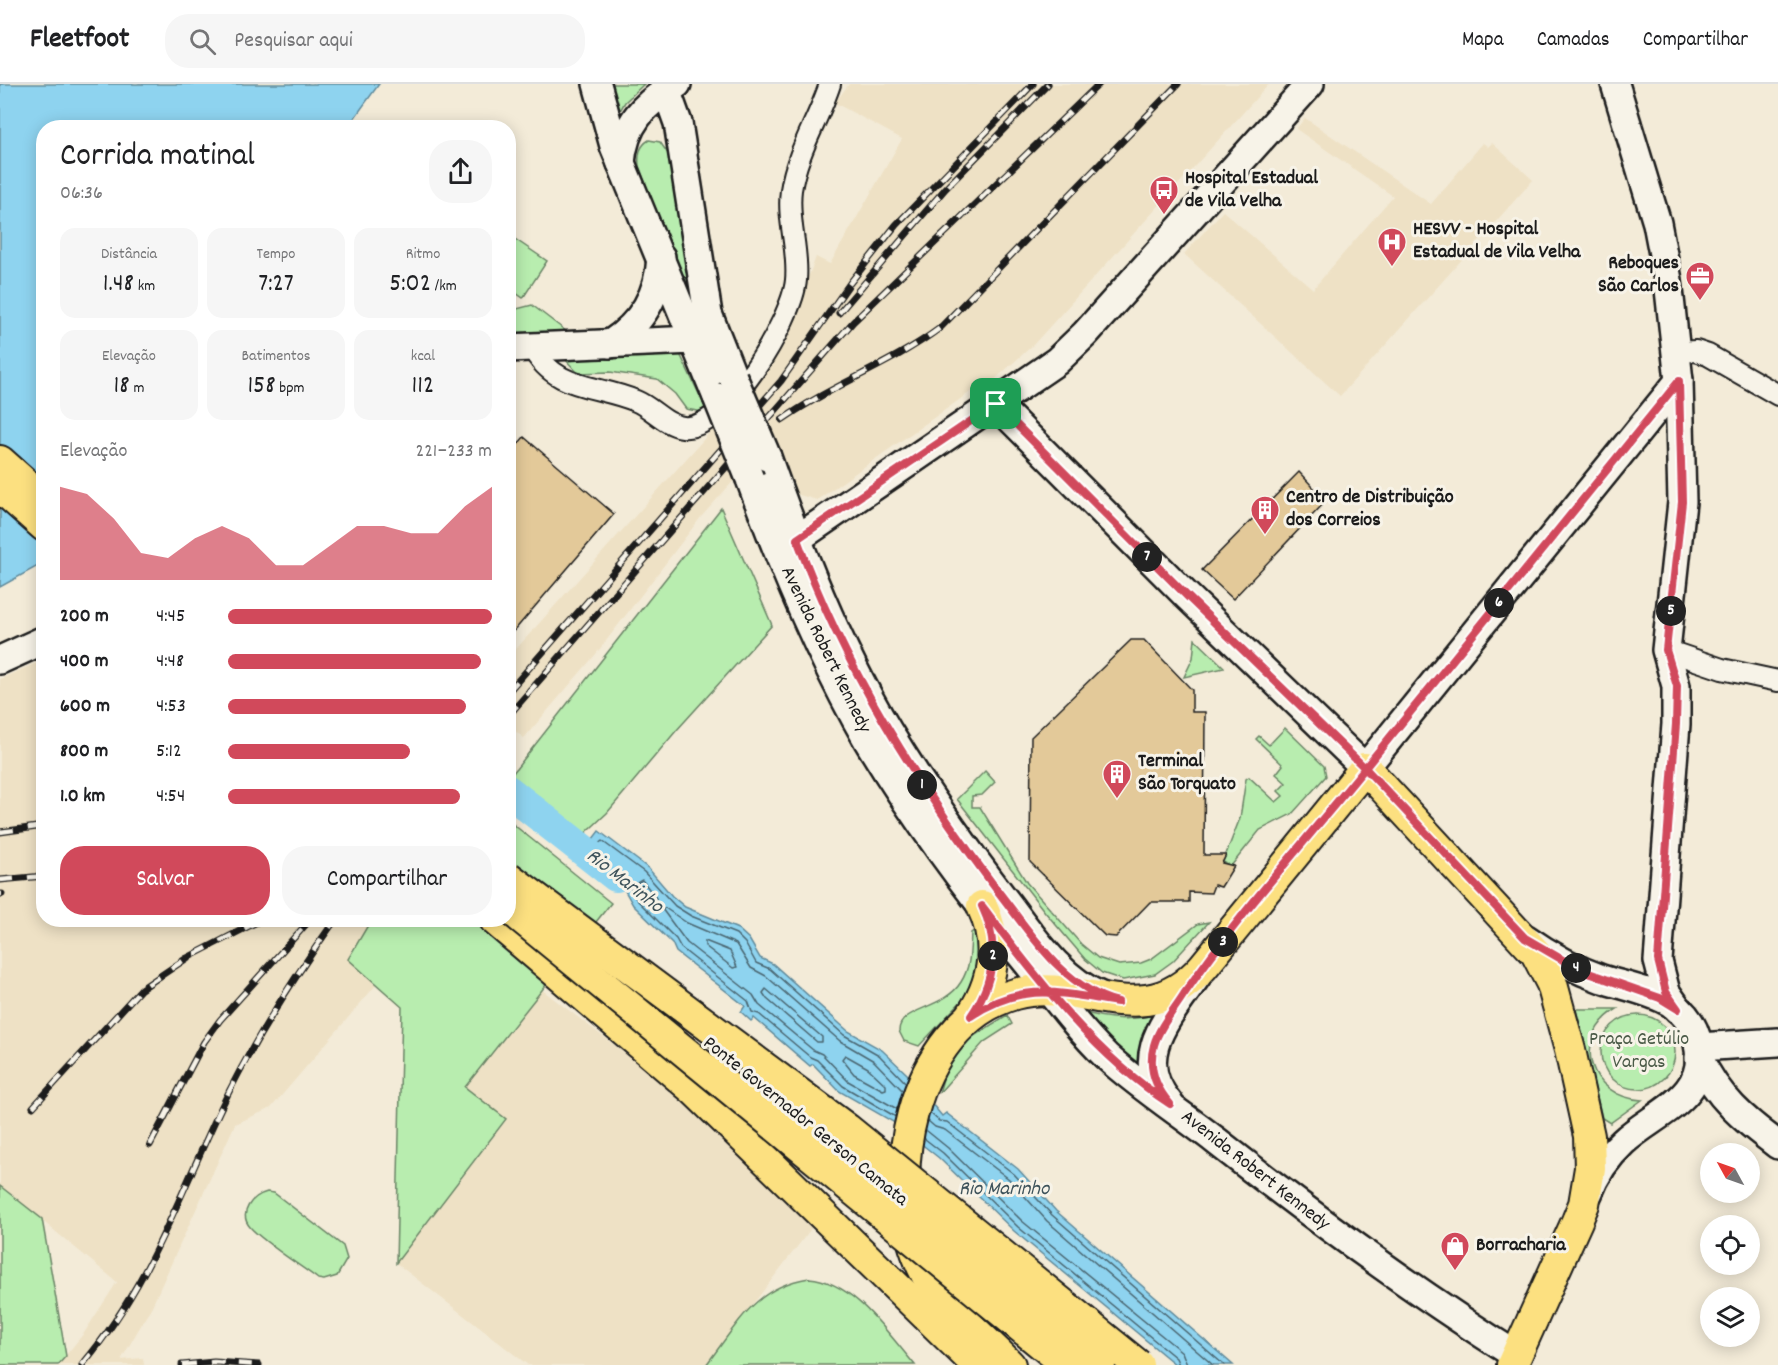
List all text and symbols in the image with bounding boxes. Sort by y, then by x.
search box [165,14,585,68]
text: Fleetfoot [30,21,129,61]
icon: search [186,25,219,58]
text: Pesquisar aqui [234,26,353,57]
text: Mapa [1462,26,1504,56]
text: Camadas [1537,26,1610,56]
text: Compartilhar [1643,26,1748,56]
text: Corrida matinal [60,134,255,181]
button: share [429,140,492,203]
place label: Hospital Estadual de Vila Velha [1185,165,1318,216]
bus stop icon: Hospital Estadual de Vila Velha [1148,174,1180,216]
text: 06:36 [60,180,103,208]
place label: HESVV - Hospital Estadual de Vila Velha [1413,216,1581,267]
hospital icon: HESVV - Hospital Estadual de Vila Velha [1376,226,1408,268]
text: Distância [101,243,157,266]
text: Tempo [257,243,295,266]
text: Ritmo [406,243,440,266]
place label: Reboques São Carlos [1598,250,1679,301]
office icon: Reboques São Carlos [1684,260,1716,302]
text: 1.48 [103,266,134,303]
text: 7:27 [258,266,294,303]
text: 5:02 [389,266,431,303]
text: km [134,275,155,298]
text: /km [431,275,457,298]
text: Elevação [102,345,156,368]
text: Batimentos [241,345,311,368]
text: kcal [411,345,435,368]
text: 18 [114,368,130,405]
text: 158 [247,368,276,405]
text: 112 [412,368,434,405]
text: m [130,377,144,400]
text: bpm [276,377,305,400]
pin [970,378,1021,429]
icon: arrive [979,387,1012,420]
text: Elevação [60,438,127,466]
text: 221–233 m [415,438,492,466]
place label: Centro de Distribuição dos Correios [1286,484,1454,535]
building icon: Centro de Distribuição dos Correios [1249,494,1281,536]
pin: 7 [1132,542,1162,572]
text: 7 [1144,545,1150,568]
street label: Avenida Robert Kennedy [772,562,878,739]
pin: 6 [1484,588,1514,618]
text: 6 [1495,591,1503,614]
pin: 5 [1656,596,1686,626]
text: 5 [1667,599,1675,622]
text: 200 m [60,603,109,631]
text: 4:45 [156,603,185,631]
text: 400 m [60,648,108,676]
text: 4:48 [156,648,184,676]
text: 600 m [60,693,110,721]
text: 4:53 [156,693,186,721]
text: 800 m [60,738,108,766]
text: 5:12 [156,738,182,766]
place label: Terminal São Torquato [1138,748,1236,799]
building icon: Terminal São Torquato [1101,758,1133,800]
pin: 1 [907,770,937,800]
text: 1 [920,773,924,796]
text: 1.0 km [60,783,105,811]
text: 4:54 [156,783,185,811]
water label: Rio Marinho [579,842,670,923]
button: Salvar [60,846,270,915]
button: Compartilhar [282,846,492,915]
pin: 3 [1208,927,1238,957]
text: 3 [1219,930,1227,953]
pin: 2 [978,941,1008,971]
text: 2 [990,944,997,967]
pin: 4 [1561,953,1591,983]
text: 4 [1573,956,1579,979]
park label: Praça Getúlio Vargas [1589,1026,1689,1077]
street label: Ponte Governador Gerson Camata [696,1030,914,1214]
street label: Avenida Robert Kennedy [1174,1104,1336,1239]
north arrow [1700,1143,1760,1203]
map controls [1700,1143,1760,1347]
water label: Rio Marinho [959,1175,1051,1205]
button: locate [1700,1215,1760,1275]
shop icon: Borracharia [1439,1230,1471,1272]
place label: Borracharia [1476,1232,1566,1260]
button: layers [1700,1287,1760,1347]

